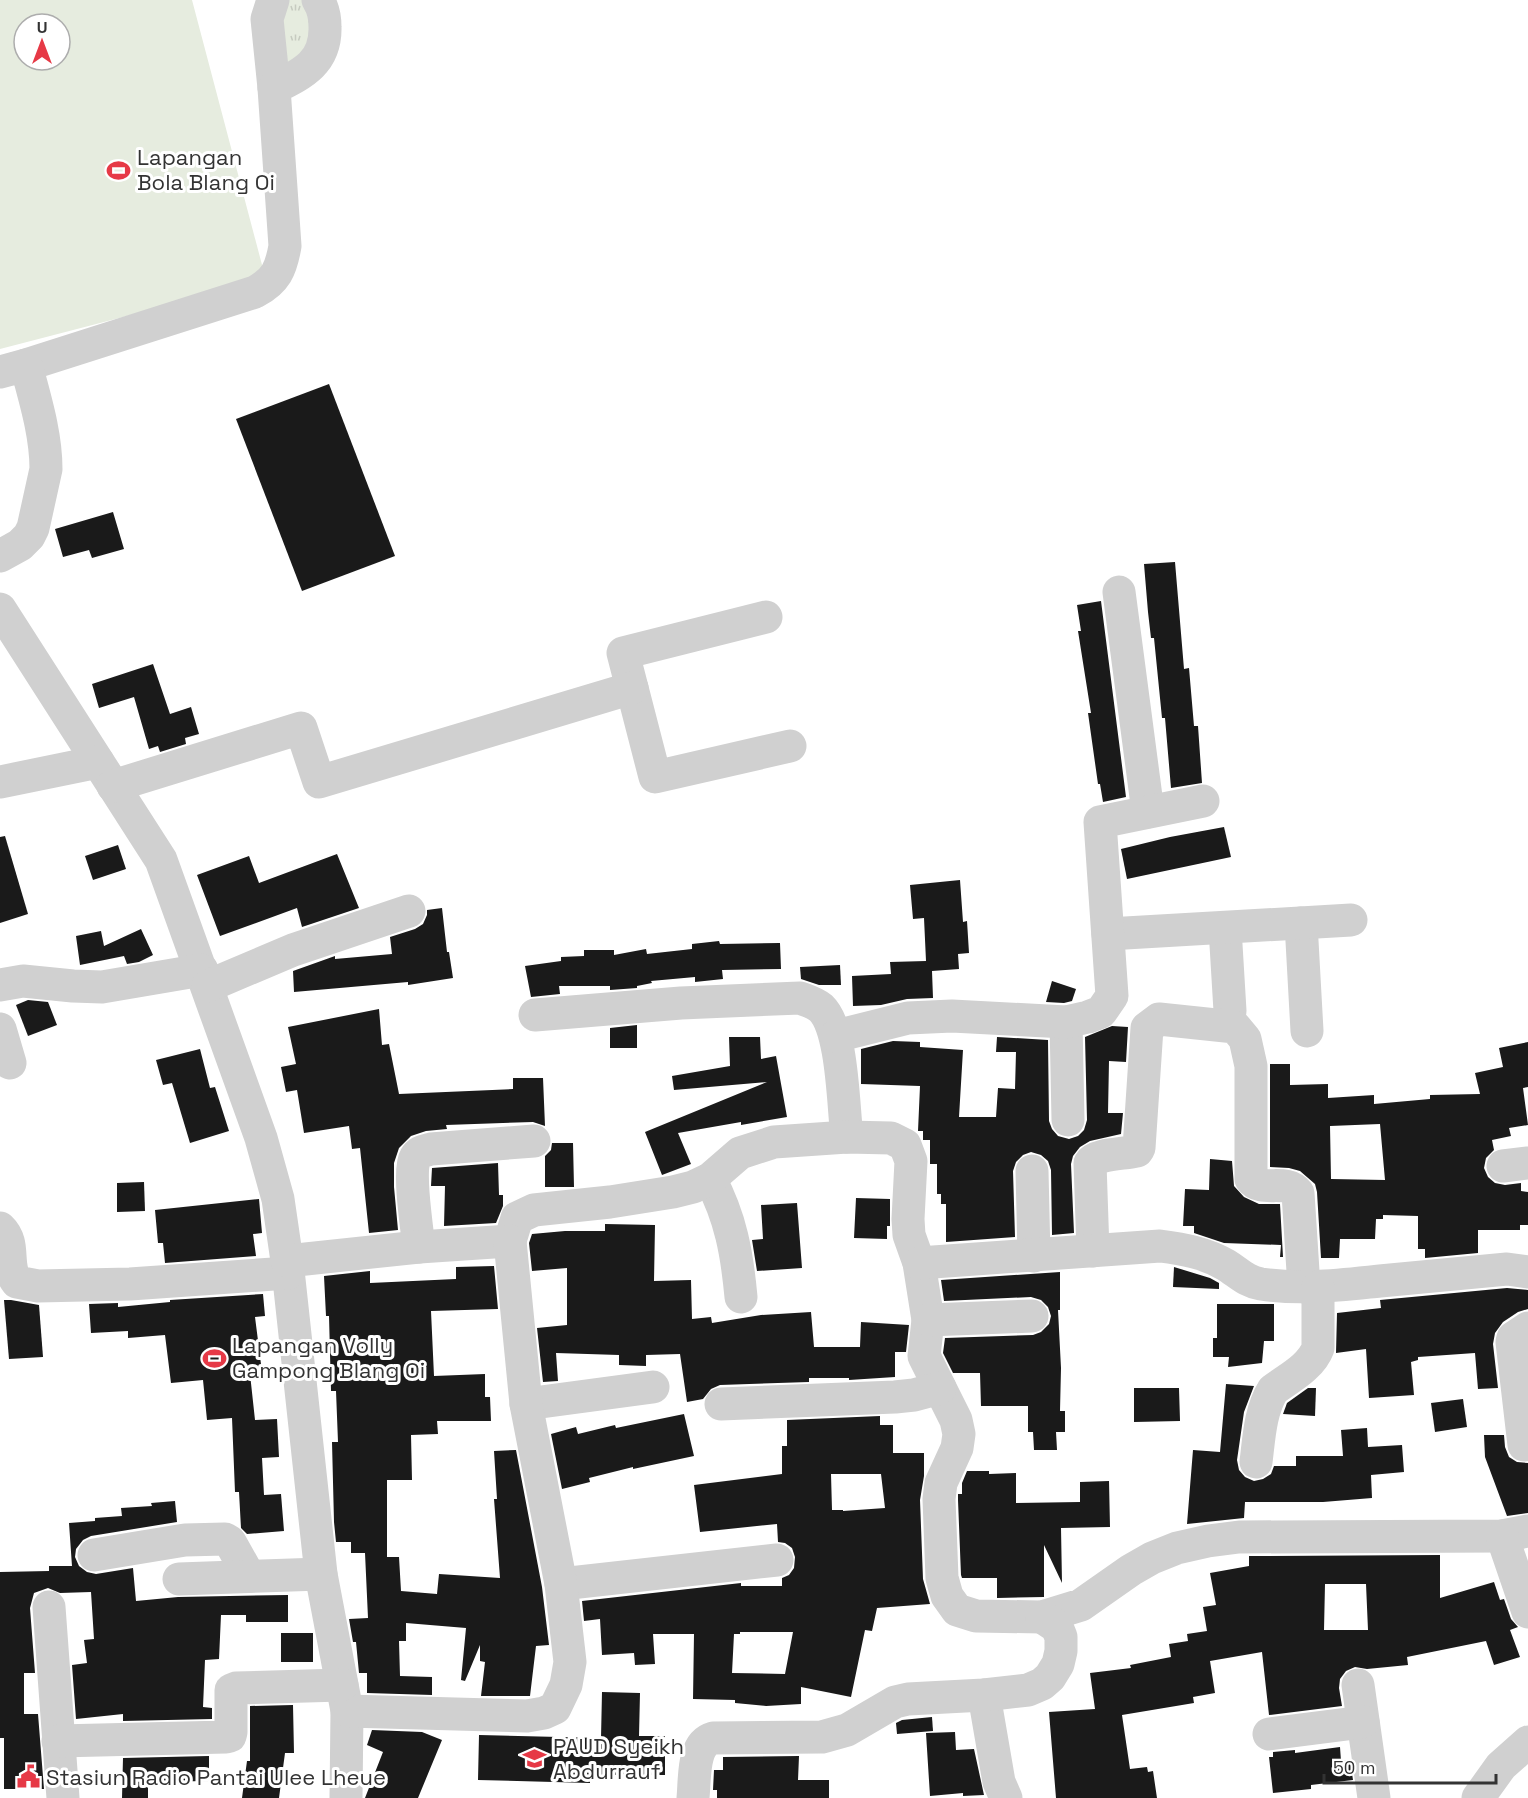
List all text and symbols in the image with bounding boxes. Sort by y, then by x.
north arrow [12,12,72,72]
text: U [37,17,47,38]
place label: Lapangan Bola Blang Oi [137,143,275,196]
sports icon: Lapangan Bola Blang Oi [106,157,132,183]
place label: Lapangan Volly Gampong Blang Oi [232,1331,425,1384]
sports icon: Lapangan Volly Gampong Blang Oi [201,1345,227,1371]
place label: PAUD Syeikh Abdurrauf [553,1732,684,1785]
school or university icon: PAUD Syeikh Abdurrauf [522,1746,548,1772]
scale bar [1324,1747,1496,1785]
text: 50 m [1333,1756,1375,1779]
place label: Stasiun Radio Pantai Ulee Lheue [46,1763,386,1791]
public building icon: Stasiun Radio Pantai Ulee Lheue [15,1764,41,1790]

